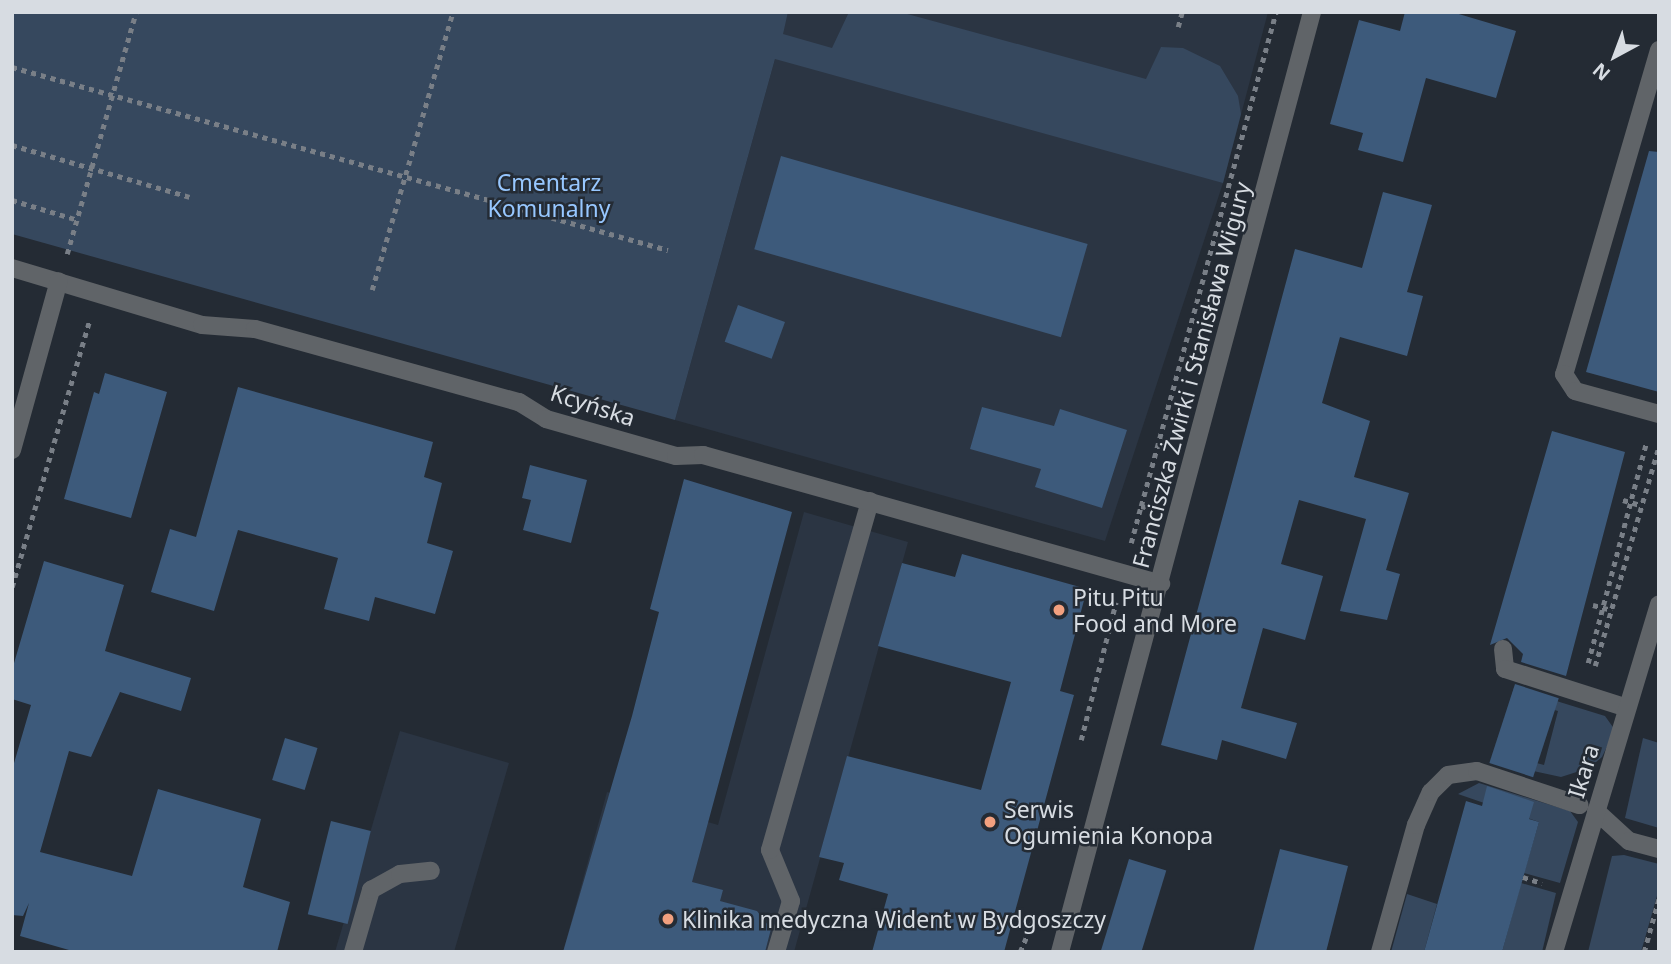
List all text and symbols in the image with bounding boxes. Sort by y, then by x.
north arrow [1580,21,1650,91]
text: N [1587,57,1616,87]
park label: Cmentarz Komunalny [488,168,610,222]
street label: Franciszka Żwirki i Stanisława Wigury [1126,179,1256,571]
street label: Kcyńska [547,378,639,432]
place label: Pitu Pitu Food and More [1073,583,1237,637]
marker: Pitu Pitu Food and More [1051,602,1067,618]
street label: Ikara [1562,741,1604,801]
place label: Serwis Ogumienia Konopa [1004,795,1213,849]
marker: Serwis Ogumienia Konopa [982,814,998,830]
place label: Klinika medyczna Wident w Bydgoszczy [682,905,1106,933]
marker: Klinika medyczna Wident w Bydgoszczy [660,911,676,927]

